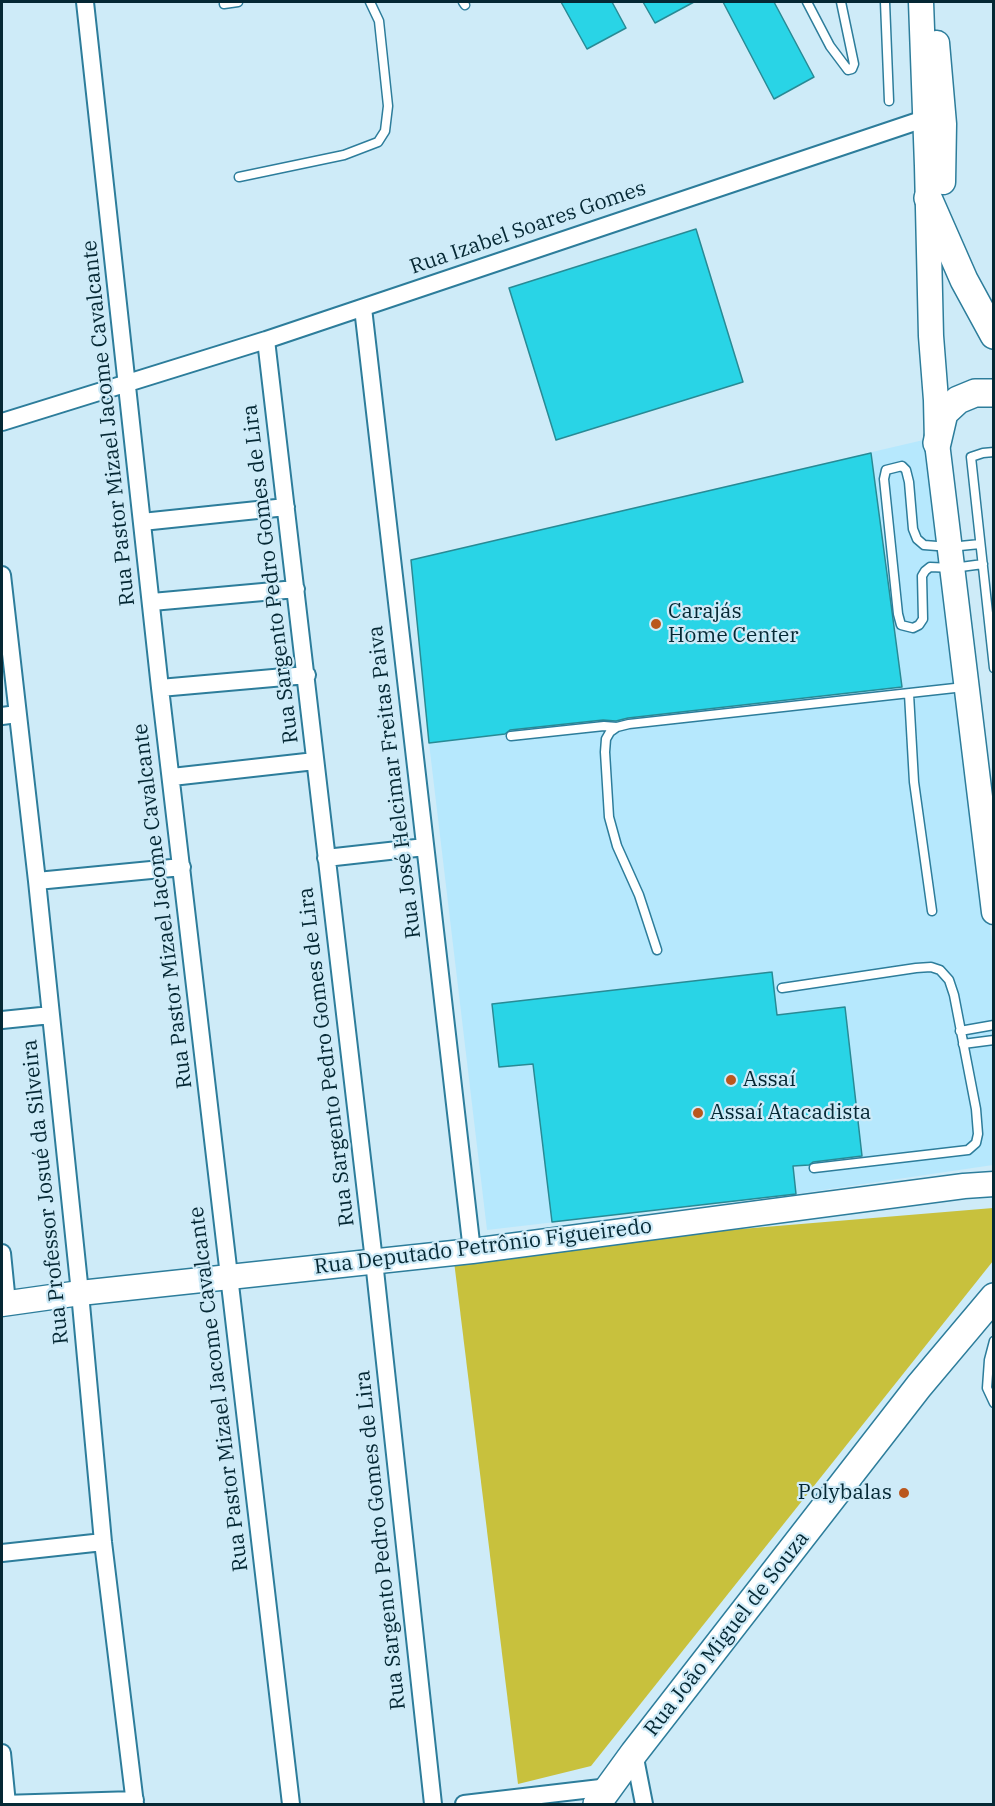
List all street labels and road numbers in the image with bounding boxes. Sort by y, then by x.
street label: Rua Izabel Soares Gomes [407,176,649,280]
street label: Rua Pastor Mizael Jacome Cavalcante [77,239,141,607]
street label: Rua Sargento Pedro Gomes de Lira [238,403,304,745]
street label: Rua José Helcimar Freitas Paiva [363,624,427,940]
street label: Rua Pastor Mizael Jacome Cavalcante [128,722,198,1090]
street label: Rua Sargento Pedro Gomes de Lira [294,886,360,1228]
street label: Rua Professor Josué da Silveira [17,1038,75,1346]
street label: Rua Pastor Mizael Jacome Cavalcante [184,1205,254,1573]
street label: Rua Deputado Petrônio Figueiredo [313,1214,653,1280]
street label: Rua Sargento Pedro Gomes de Lira [351,1369,411,1711]
street label: Rua João Miguel de Souza [639,1527,815,1741]

